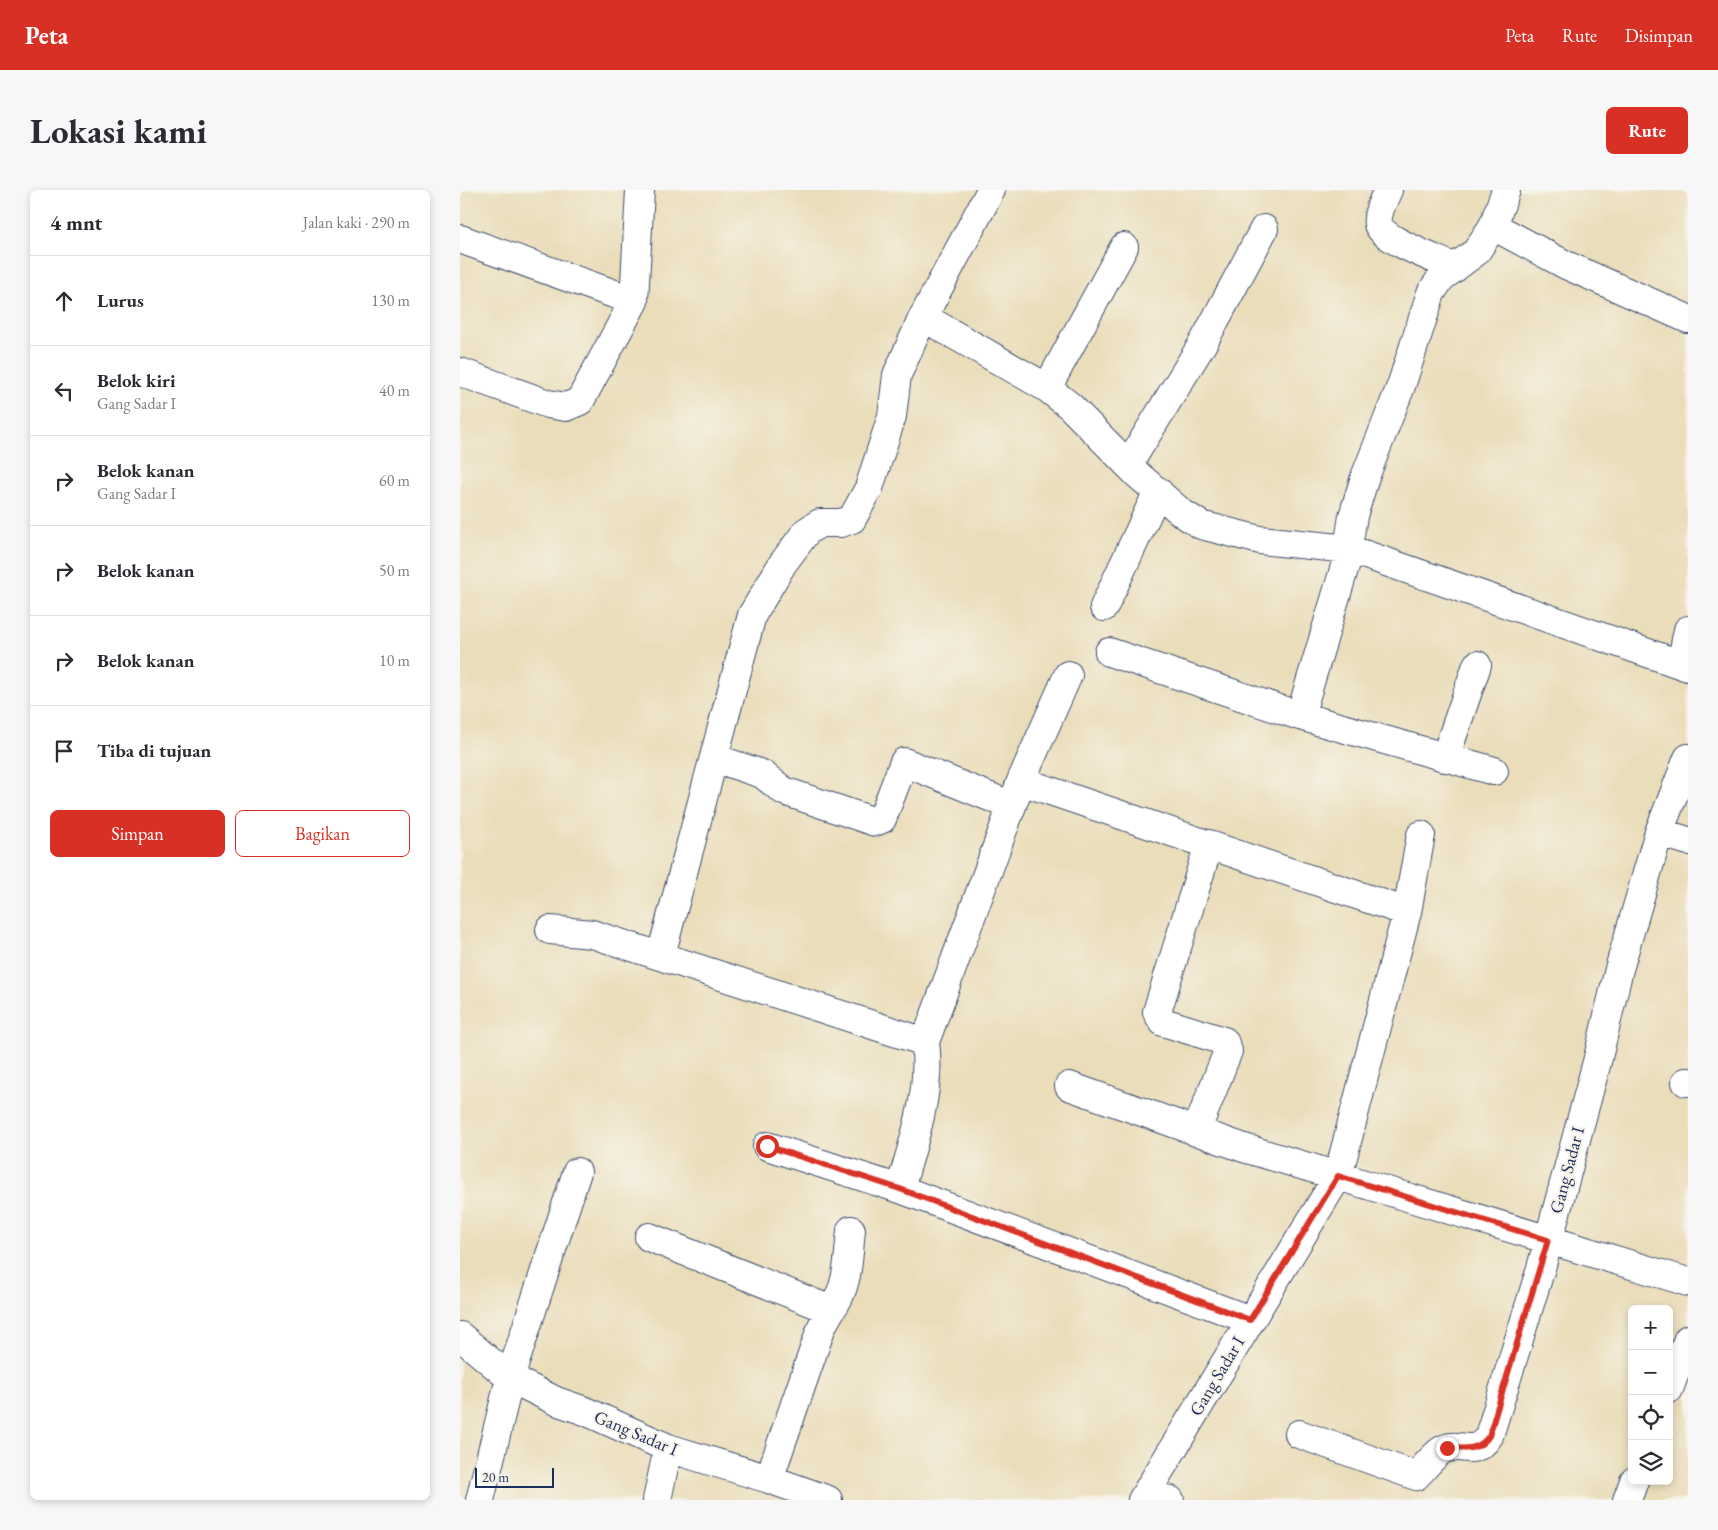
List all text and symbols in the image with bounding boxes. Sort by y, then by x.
text: Peta [25,20,68,51]
text: Peta [1505,24,1534,47]
text: Rute [1562,24,1597,47]
text: Disimpan [1625,24,1693,47]
button: Rute [1606,107,1688,154]
text: Lokasi kami [30,108,207,153]
text: 4 mnt [50,209,102,236]
text: Jalan kaki · 290 m [303,212,410,233]
icon: ahead [50,287,78,315]
text: Lurus [97,288,144,313]
text: 130 m [371,290,410,311]
text: Belok kiri [97,368,176,393]
icon: left [50,377,78,405]
text: 40 m [379,380,410,401]
text: Gang Sadar I [97,393,176,414]
text: Belok kanan [97,458,195,483]
icon: right [50,467,78,495]
text: 60 m [379,470,410,491]
text: Gang Sadar I [97,483,176,504]
icon: right [50,557,78,585]
text: Belok kanan [97,558,195,583]
text: 50 m [379,560,410,581]
icon: right [50,647,78,675]
text: Belok kanan [97,648,195,673]
text: 10 m [379,650,410,671]
icon: arrive [50,737,78,765]
text: Tiba di tujuan [97,738,211,763]
button: Simpan [50,810,225,857]
button: Bagikan [235,810,410,857]
street label: Gang Sadar I [1544,1124,1589,1216]
route start [756,1135,779,1158]
map controls [1628,1305,1673,1485]
button: + [1628,1305,1673,1350]
street label: Gang Sadar I [1184,1332,1249,1420]
button: − [1628,1350,1673,1395]
button: locate [1628,1395,1673,1440]
street label: Gang Sadar I [591,1405,682,1460]
route end [1436,1437,1459,1460]
button: layers [1628,1440,1673,1485]
scale bar [475,1465,554,1488]
text: 20 m [482,1468,509,1486]

